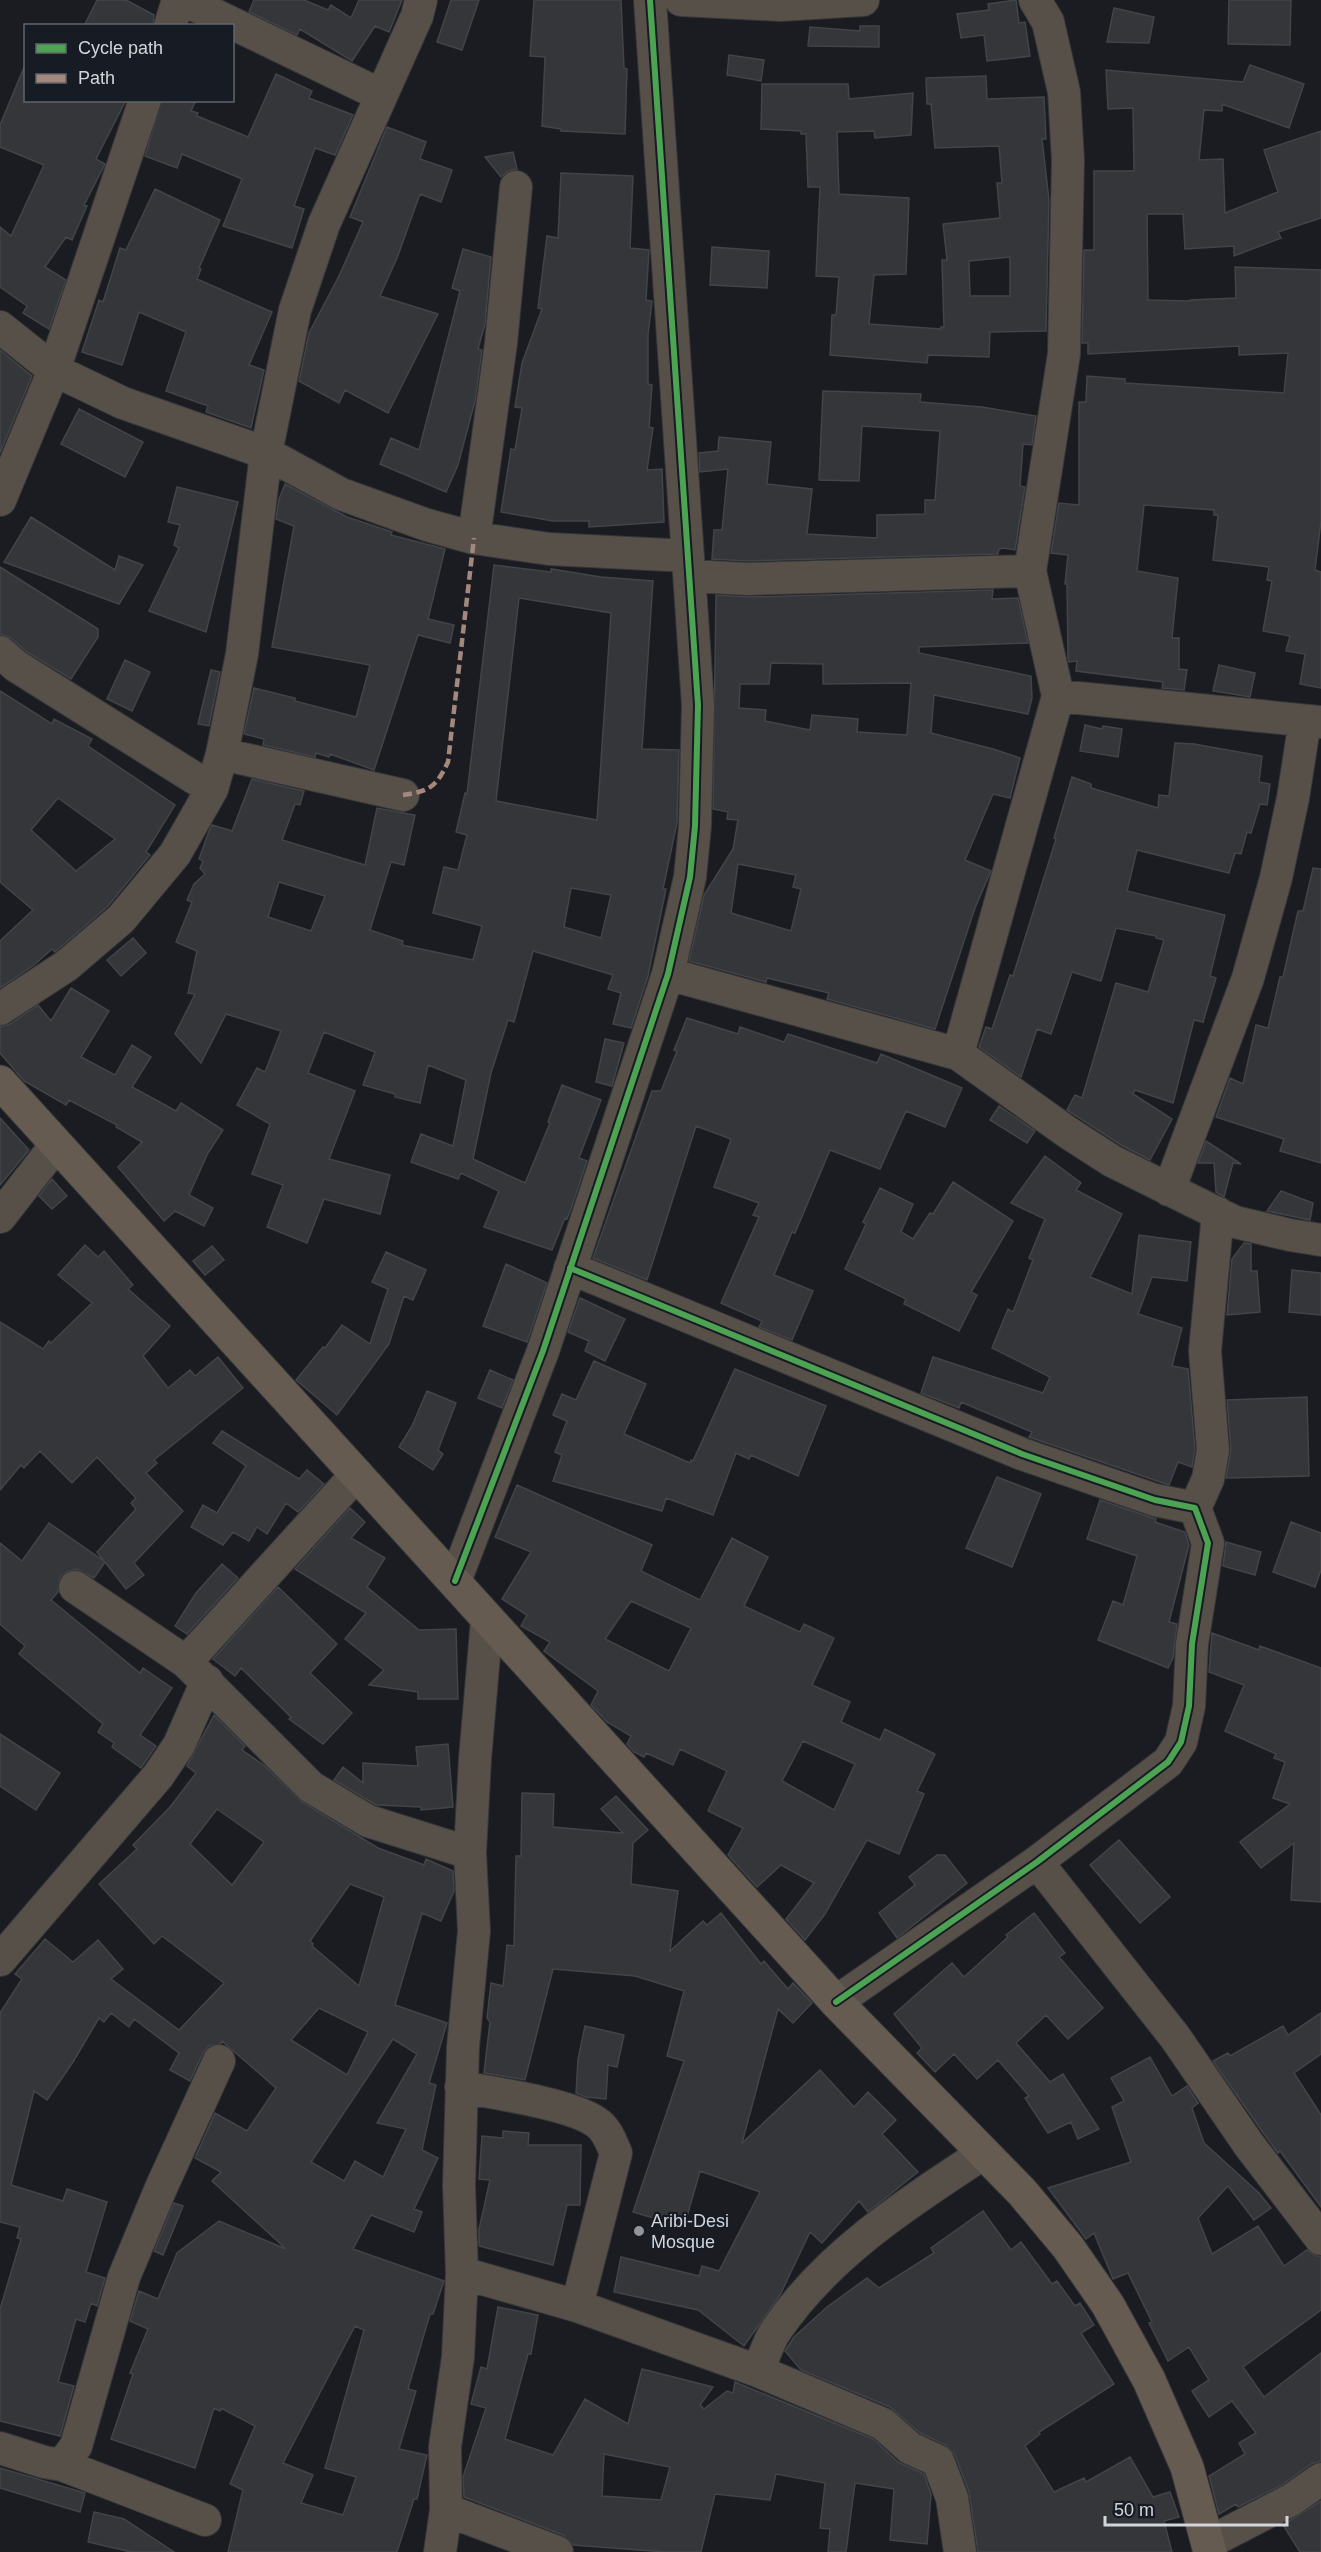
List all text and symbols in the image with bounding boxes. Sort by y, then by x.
legend [24,24,234,102]
text: Cycle path [78,38,163,58]
text: Path [78,68,115,88]
place label: Aribi-Desi Mosque [651,2211,729,2252]
marker: Aribi-Desi Mosque [632,2224,646,2238]
scale bar [1105,2489,1286,2527]
text: 50 m [1114,2500,1154,2520]

